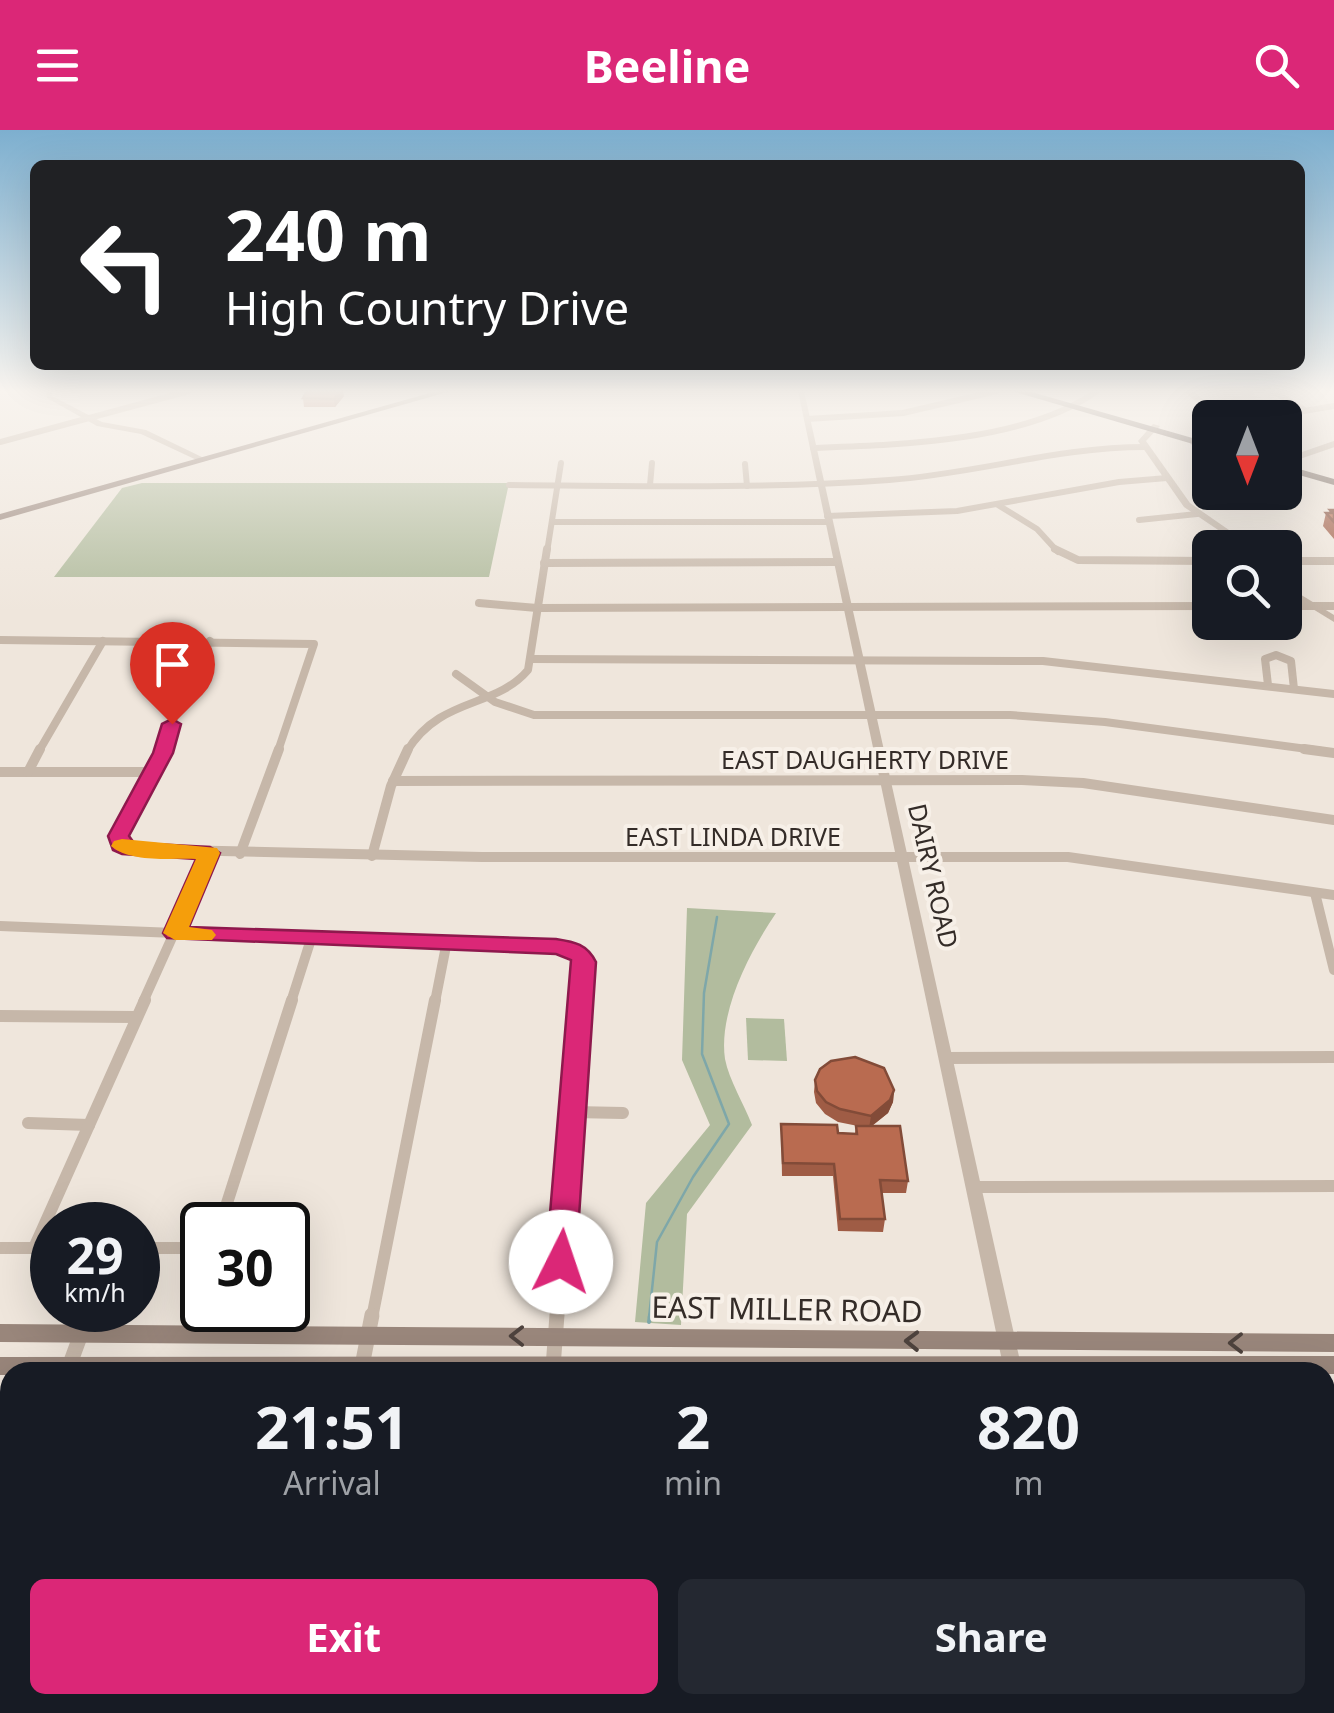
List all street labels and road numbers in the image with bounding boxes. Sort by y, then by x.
street label: EAST DAUGHERTY DRIVE [721,742,1009,776]
street label: DAIRY ROAD [901,800,967,951]
street label: EAST LINDA DRIVE [625,819,841,853]
street label: EAST MILLER ROAD [651,1286,923,1331]

